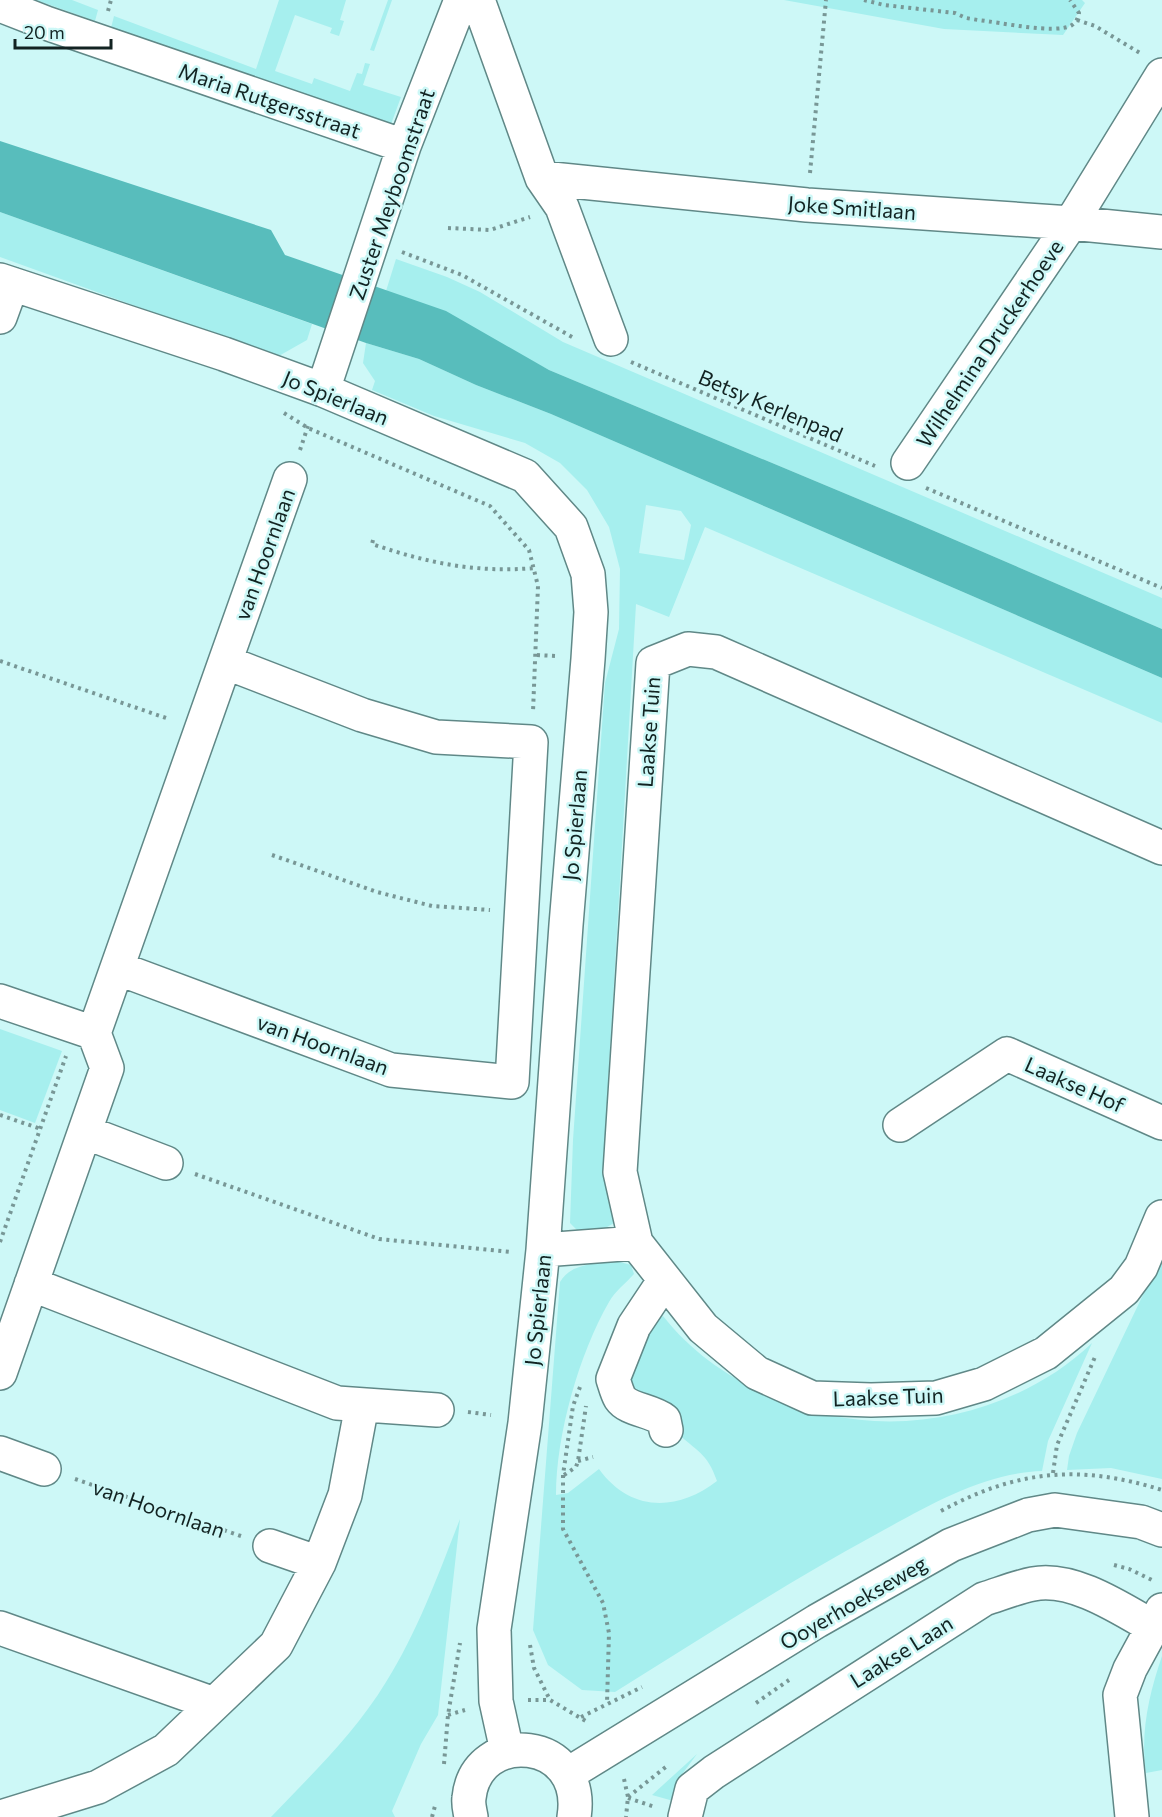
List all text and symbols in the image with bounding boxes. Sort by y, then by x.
scale bar [15,12,111,50]
text: 20 m [24,21,65,43]
street label: Maria Rutgersstraat [176,57,364,143]
street label: Zuster Meyboomstraat [343,85,439,303]
street label: Joke Smitlaan [787,190,917,224]
street label: Wilhelmina Druckerhoeve [910,235,1068,451]
street label: Betsy Kerlenpad [695,363,847,447]
street label: Jo Spierlaan [280,365,392,429]
street label: van Hoornlaan [229,485,299,623]
street label: Laakse Tuin [632,676,664,788]
street label: Jo Spierlaan [557,768,591,882]
street label: van Hoornlaan [254,1009,392,1079]
street label: Laakse Hof [1021,1051,1129,1117]
street label: Jo Spierlaan [519,1253,555,1367]
street label: Laakse Tuin [832,1382,944,1410]
street label: van Hoornlaan [90,1474,228,1542]
street label: Ooyerhoekseweg [775,1550,931,1654]
street label: Laakse Laan [845,1610,957,1692]

